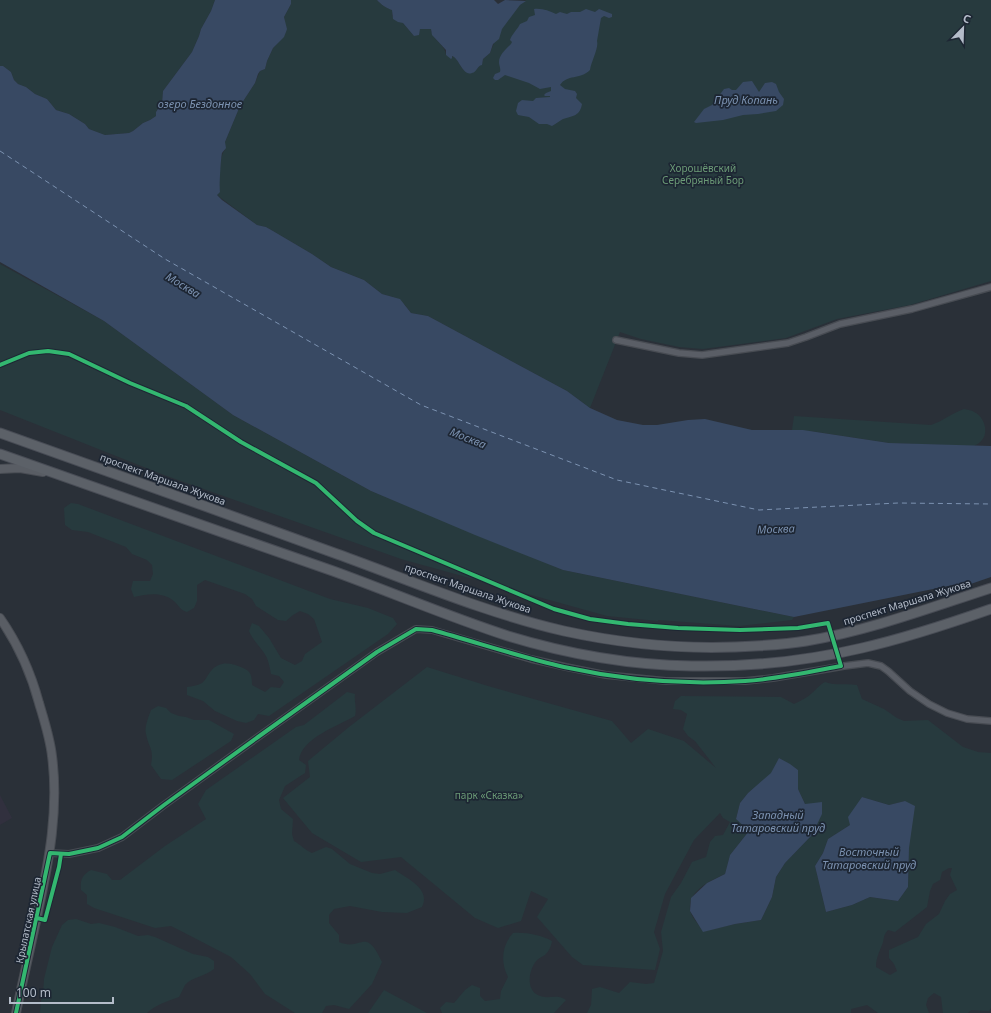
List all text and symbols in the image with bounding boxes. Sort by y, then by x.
north arrow [943,8,983,48]
text: С [961,10,973,27]
water label: Пруд Копань [714,92,778,107]
water label: озеро Бездонное [158,96,243,111]
park label: Хорошёвский Серебряный Бор [662,161,744,187]
water label: Москва [163,268,203,301]
water label: Москва [448,424,488,452]
street label: проспект Маршала Жукова [98,450,228,508]
water label: Москва [757,520,795,537]
street label: проспект Маршала Жукова [403,560,533,616]
street label: проспект Маршала Жукова [842,576,972,628]
park label: парк «Сказка» [455,788,523,802]
water label: Западный Татаровский пруд [731,807,825,835]
water label: Восточный Татаровский пруд [822,844,916,872]
street label: Крылатская улица [12,875,44,965]
scale bar [10,979,113,1005]
text: 100 m [16,984,51,1001]

